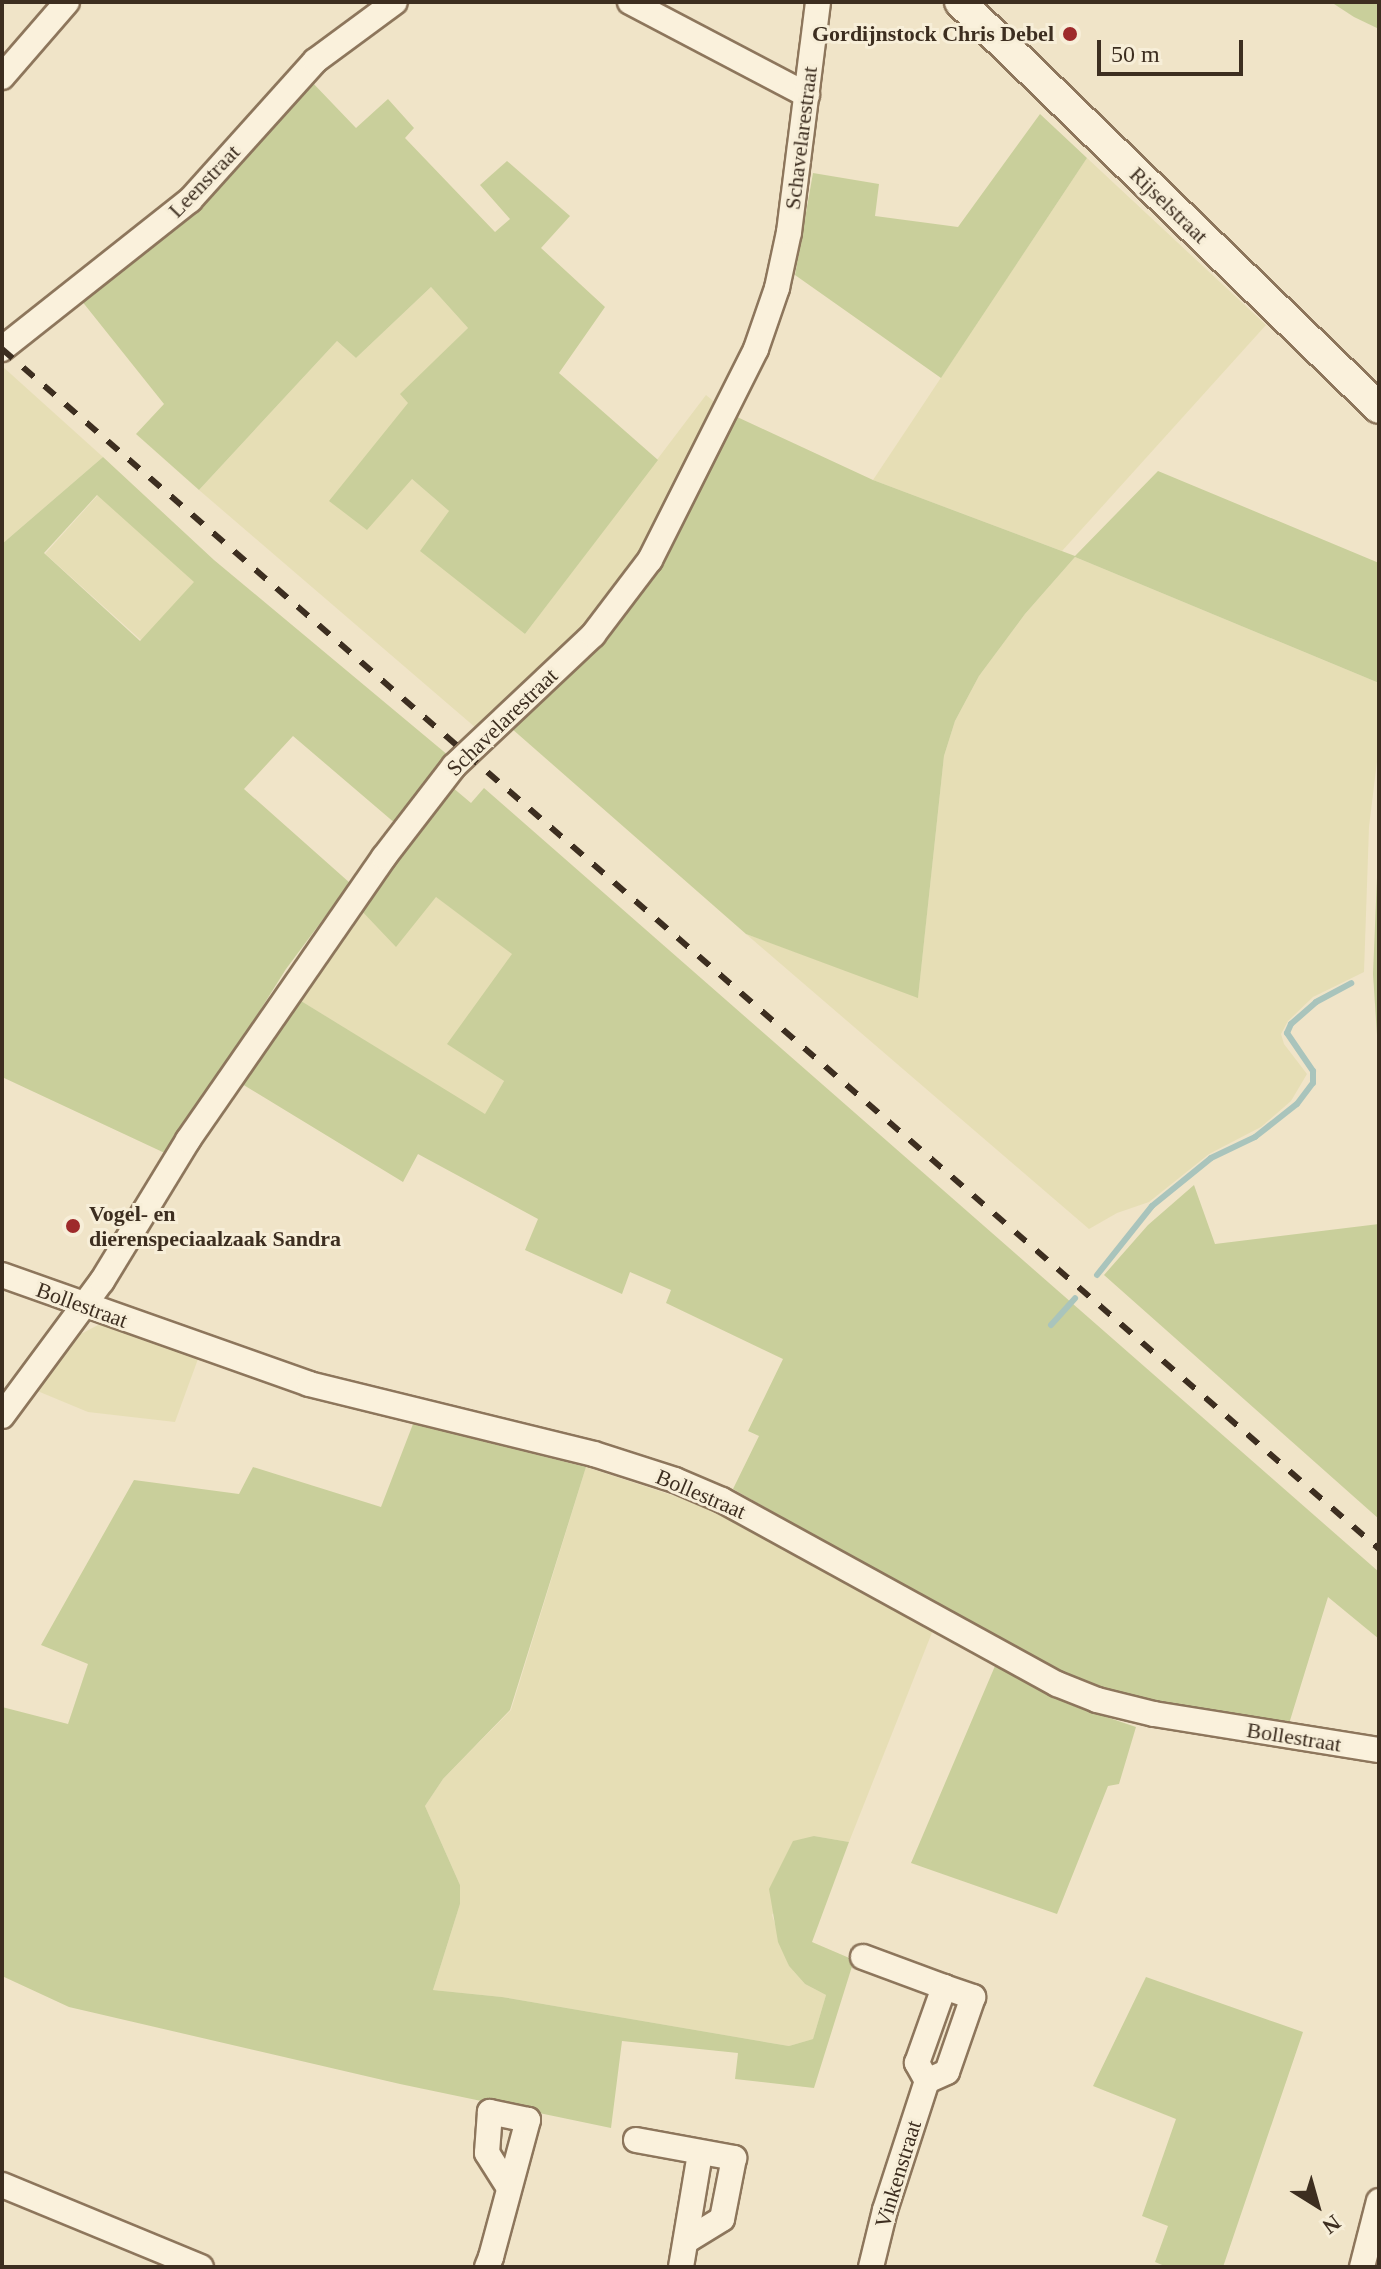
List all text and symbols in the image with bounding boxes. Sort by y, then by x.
place label: Gordijnstock Chris Debel [812,21,1054,47]
scale bar [1101,24,1247,74]
marker: Gordijnstock Chris Debel [1061,25,1079,43]
text: 50 m [1111,41,1160,67]
street label: Schavelarestraat [779,65,823,211]
street label: Leenstraat [163,139,245,223]
street label: Rijselstraat [1124,161,1214,249]
street label: Schavelarestraat [441,662,563,782]
place label: Vogel- en dierenspeciaalzaak Sandra [89,1200,341,1252]
marker: Vogel- en dierenspeciaalzaak Sandra [64,1217,82,1235]
street label: Bollestraat [33,1276,131,1334]
street label: Bollestraat [652,1463,750,1525]
street label: Bollestraat [1245,1717,1343,1757]
street label: Vinkenstraat [869,2117,927,2231]
north arrow [1277,2165,1357,2245]
text: N [1318,2210,1346,2239]

